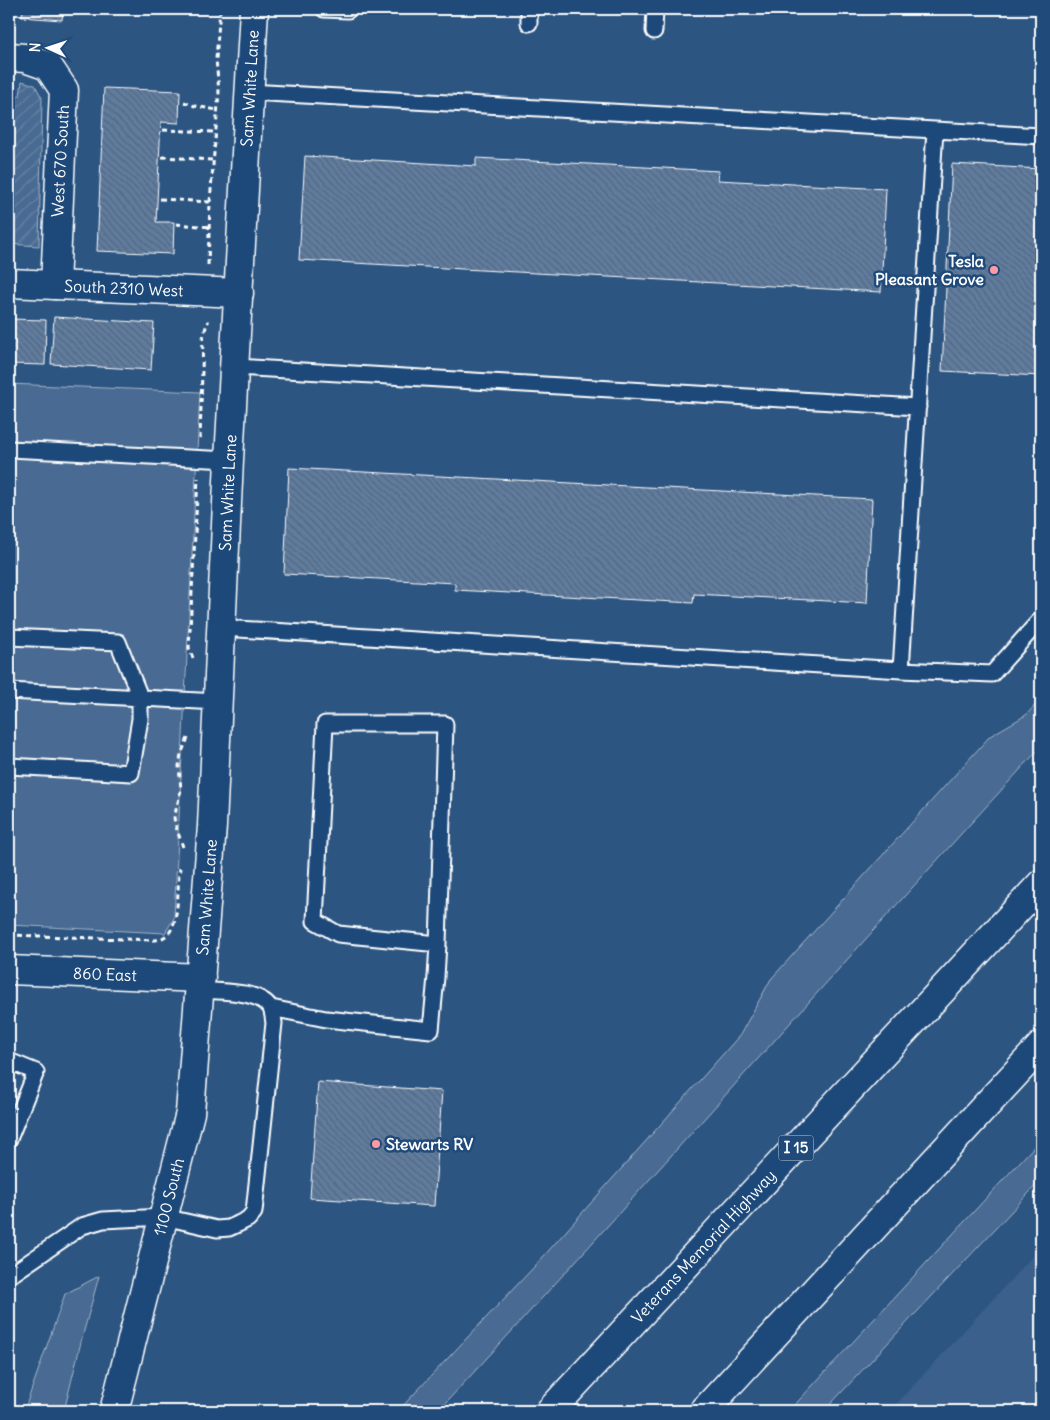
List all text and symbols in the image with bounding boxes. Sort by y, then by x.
north arrow [22,22,72,72]
street label: Sam White Lane [236,30,263,147]
text: N [26,42,44,53]
street label: West 670 South [47,104,73,218]
place label: Tesla Pleasant Grove [875,251,984,289]
marker: Tesla Pleasant Grove [988,264,1000,276]
street label: South 2310 West [64,275,185,301]
street label: Sam White Lane [215,434,240,551]
street label: Sam White Lane [192,838,221,956]
street label: 860 East [73,963,138,985]
place label: Stewarts RV [386,1134,473,1154]
road number: I 15 [778,1136,814,1160]
marker: Stewarts RV [370,1138,382,1150]
street label: 1100 South [149,1156,188,1238]
street label: Veterans Memorial Highway [627,1165,780,1327]

